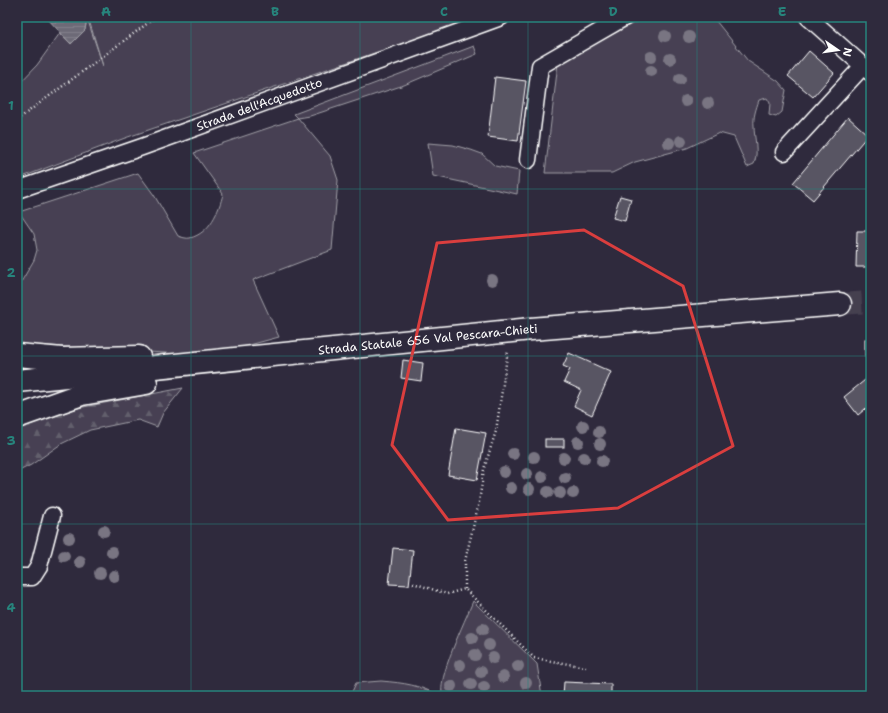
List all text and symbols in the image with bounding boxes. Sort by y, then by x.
text: A [101,3,111,20]
text: B [271,3,279,20]
text: C [440,3,448,20]
text: D [608,3,618,20]
text: E [778,3,787,20]
north arrow [818,30,858,70]
text: N [839,46,856,58]
street label: Strada dell'Acquedotto [194,74,325,135]
text: 1 [8,97,14,114]
text: 2 [6,264,16,281]
street label: Strada Statale 656 Val Pescara-Chieti [317,320,538,358]
text: 3 [6,432,16,449]
text: 4 [6,599,16,616]

